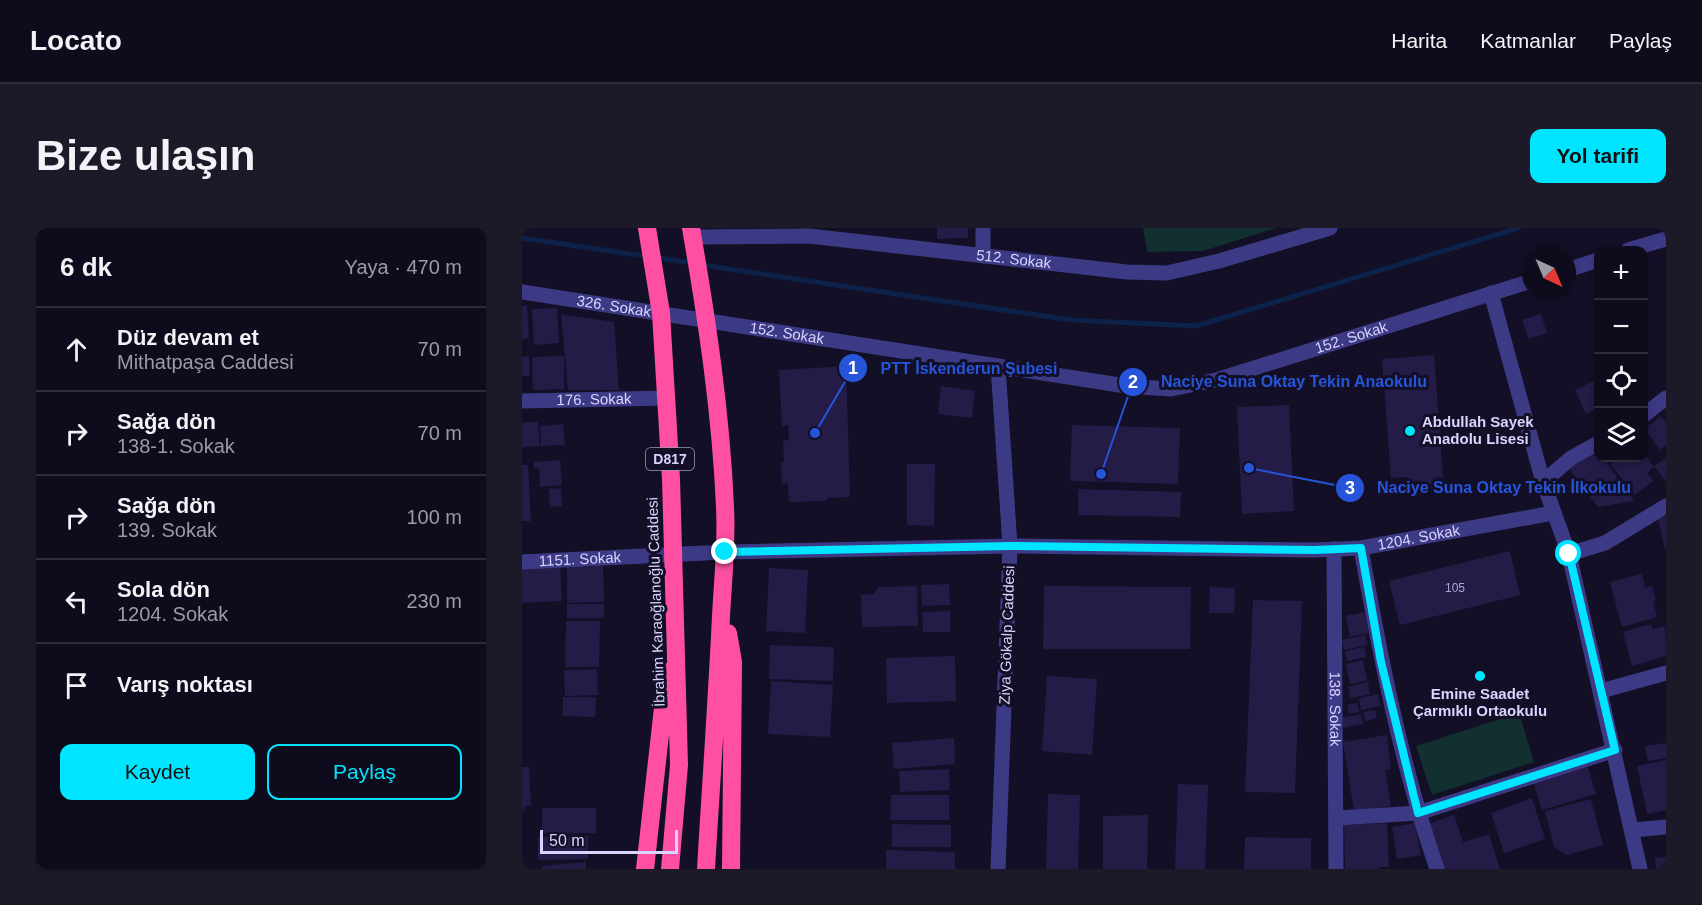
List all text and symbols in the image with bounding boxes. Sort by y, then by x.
text: Locato [30,25,122,56]
text: Harita [1391,29,1447,52]
text: Katmanlar [1480,29,1576,52]
text: Paylaş [1609,29,1672,52]
button: Yol tarifi [1530,129,1666,183]
text: Bize ulaşın [36,132,255,179]
street label: 512. Sokak [975,246,1052,271]
north arrow [1522,246,1576,300]
map controls [1594,246,1648,462]
button: + [1594,246,1648,300]
text: 6 dk [60,252,112,282]
text: Yaya · 470 m [345,256,462,278]
street label: 326. Sokak [576,292,653,320]
button: − [1594,300,1648,354]
street label: 152. Sokak [1313,318,1390,356]
street label: 152. Sokak [748,319,826,347]
text: Düz devam et [117,325,259,350]
icon: ahead [60,333,93,366]
text: 70 m [418,338,462,360]
text: Mithatpaşa Caddesi [117,351,294,373]
callout: PTT İskenderun Şubesi [838,351,1069,385]
button: locate [1594,354,1648,408]
text: 1 [848,358,858,378]
text: PTT İskenderun Şubesi [881,360,1057,377]
callout: Naciye Suna Oktay Tekin Anaokulu [1118,365,1439,399]
text: 2 [1128,372,1138,392]
text: Naciye Suna Oktay Tekin Anaokulu [1161,373,1427,390]
street label: 176. Sokak [556,390,632,408]
button: layers [1594,408,1648,462]
text: Sağa dön [117,409,216,434]
place label: Abdullah Sayek Anadolu Lisesi [1422,413,1534,447]
icon: right [60,417,93,450]
text: 70 m [418,422,462,444]
marker: Abdullah Sayek Anadolu Lisesi [1403,424,1417,438]
text: 138-1. Sokak [117,435,235,457]
road number: D817 [646,448,694,470]
callout: Naciye Suna Oktay Tekin İlkokulu [1335,471,1643,505]
text: 3 [1345,478,1355,498]
text: Naciye Suna Oktay Tekin İlkokulu [1377,479,1631,496]
text: Sağa dön [117,493,216,518]
street label: İbrahim Karaoğlanoğlu Caddesi [643,497,668,707]
icon: right [60,501,93,534]
text: 100 m [406,506,462,528]
text: 139. Sokak [117,519,217,541]
street label: 1204. Sokak [1376,521,1462,553]
route end [711,538,737,564]
route start [1555,540,1581,566]
street label: 1151. Sokak [538,548,622,569]
street label: Ziya Gökalp Caddesi [996,565,1017,705]
text: Sola dön [117,577,210,602]
house number: 105 [1445,581,1465,595]
icon: left [60,585,93,618]
text: 230 m [406,590,462,612]
text: 1204. Sokak [117,603,228,625]
icon: arrive [60,669,93,702]
marker: Emine Saadet Çarmıklı Ortaokulu [1473,669,1487,683]
street label: 138. Sokak [1327,671,1344,747]
text: Varış noktası [117,672,253,697]
place label: Emine Saadet Çarmıklı Ortaokulu [1413,685,1547,719]
button: Kaydet [60,744,255,800]
button: Paylaş [267,744,462,800]
scale bar [540,827,678,854]
text: 50 m [549,832,585,849]

